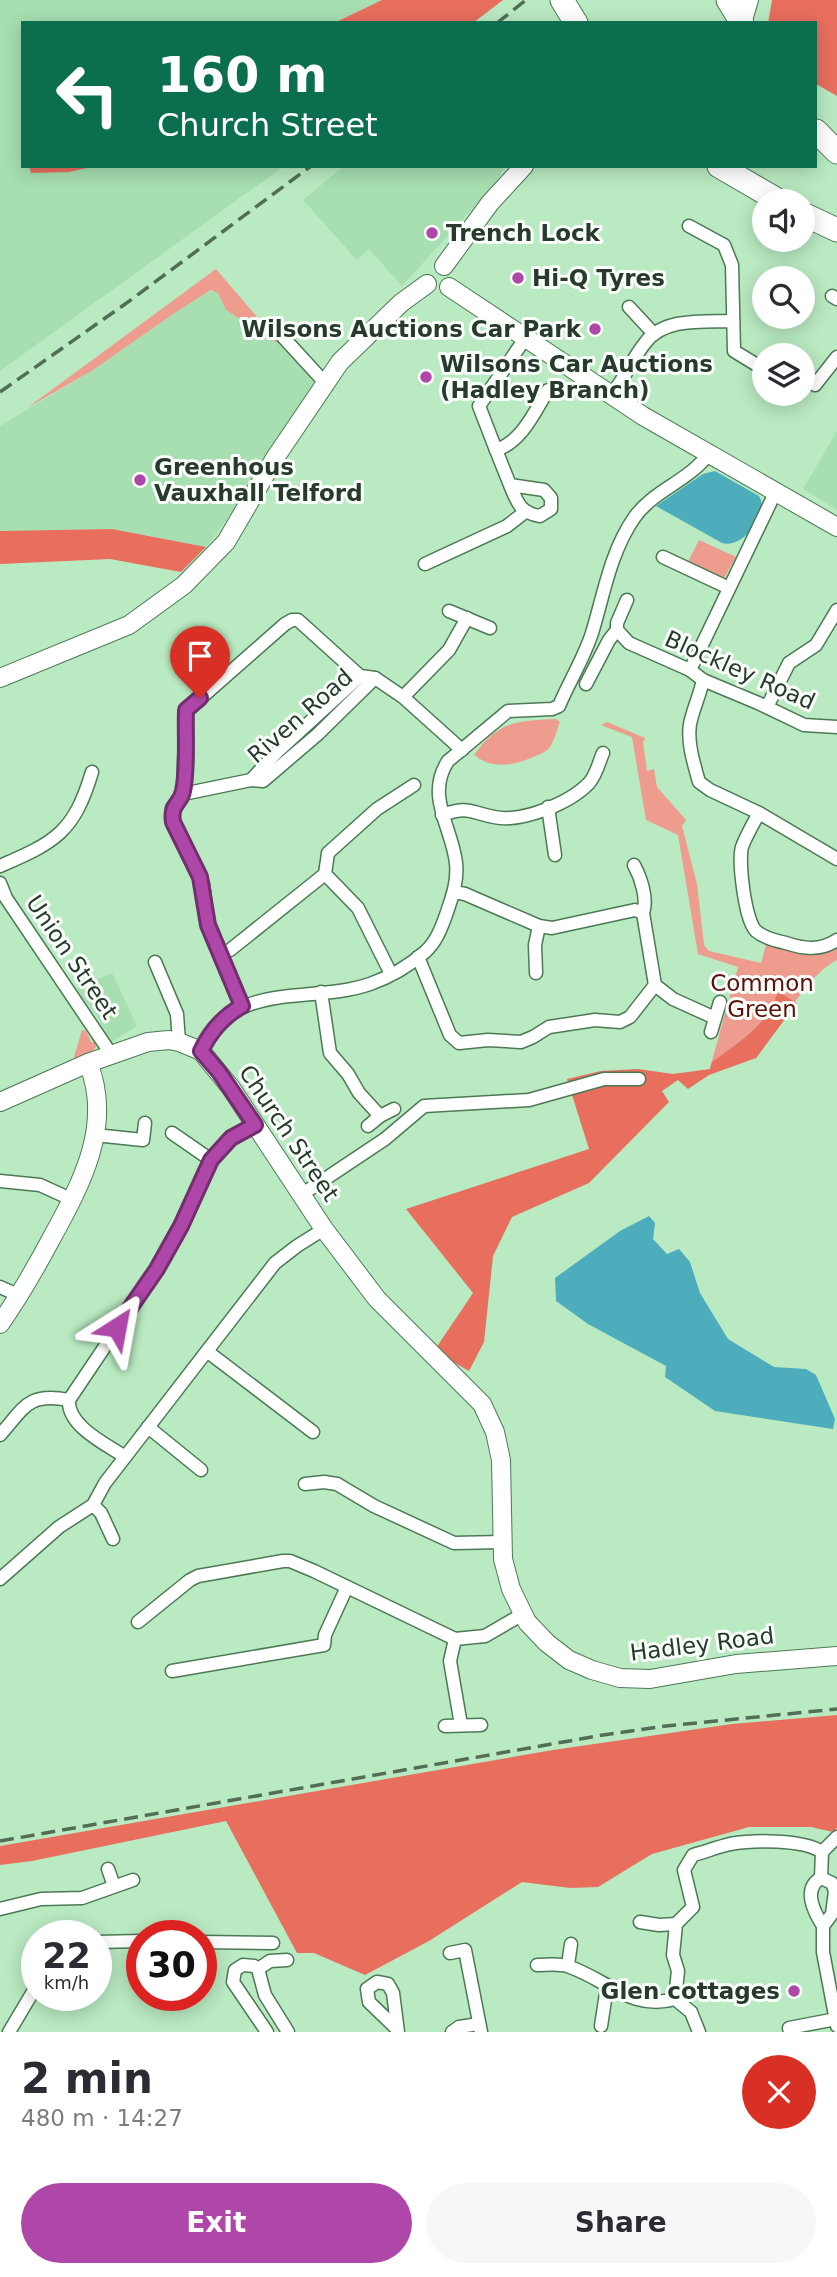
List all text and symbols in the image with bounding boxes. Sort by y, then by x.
text: 160 m [157,47,327,104]
icon: left [42,49,133,140]
text: Church Street [157,106,378,144]
map controls [752,189,815,406]
button: sound [752,189,815,252]
place label: Trench Lock [446,220,601,246]
marker: Trench Lock [424,225,440,241]
place label: Hi-Q Tyres [532,265,665,291]
button: search [752,266,815,329]
marker: Hi-Q Tyres [510,270,526,286]
place label: Wilsons Auctions Car Park [242,316,582,342]
marker: Wilsons Auctions Car Park [587,321,603,337]
button: layers [752,343,815,406]
place label: Wilsons Car Auctions (Hadley Branch) [440,351,713,403]
marker: Wilsons Car Auctions (Hadley Branch) [418,369,434,385]
place label: Greenhous Vauxhall Telford [154,454,363,506]
marker: Greenhous Vauxhall Telford [132,472,148,488]
street label: Blockley Road [661,625,819,715]
pin [170,626,230,698]
icon: arrive [181,637,219,675]
street label: Riven Road [243,664,357,768]
street label: Union Street [21,890,123,1024]
park label: Common Green [710,970,814,1022]
street label: Church Street [234,1060,344,1206]
position arrow [80,1290,154,1364]
street label: Hadley Road [628,1622,776,1666]
speed limit sign: 30 [126,1920,217,2011]
text: 22 [42,1936,91,1976]
text: km/h [44,1972,89,1993]
place label: Glen cottages [601,1978,780,2004]
marker: Glen cottages [786,1983,802,1999]
text: 2 min [21,2054,153,2103]
button: close [742,2055,816,2129]
text: 480 m · 14:27 [21,2105,183,2131]
button: Exit [21,2183,412,2263]
button: Share [426,2183,816,2263]

